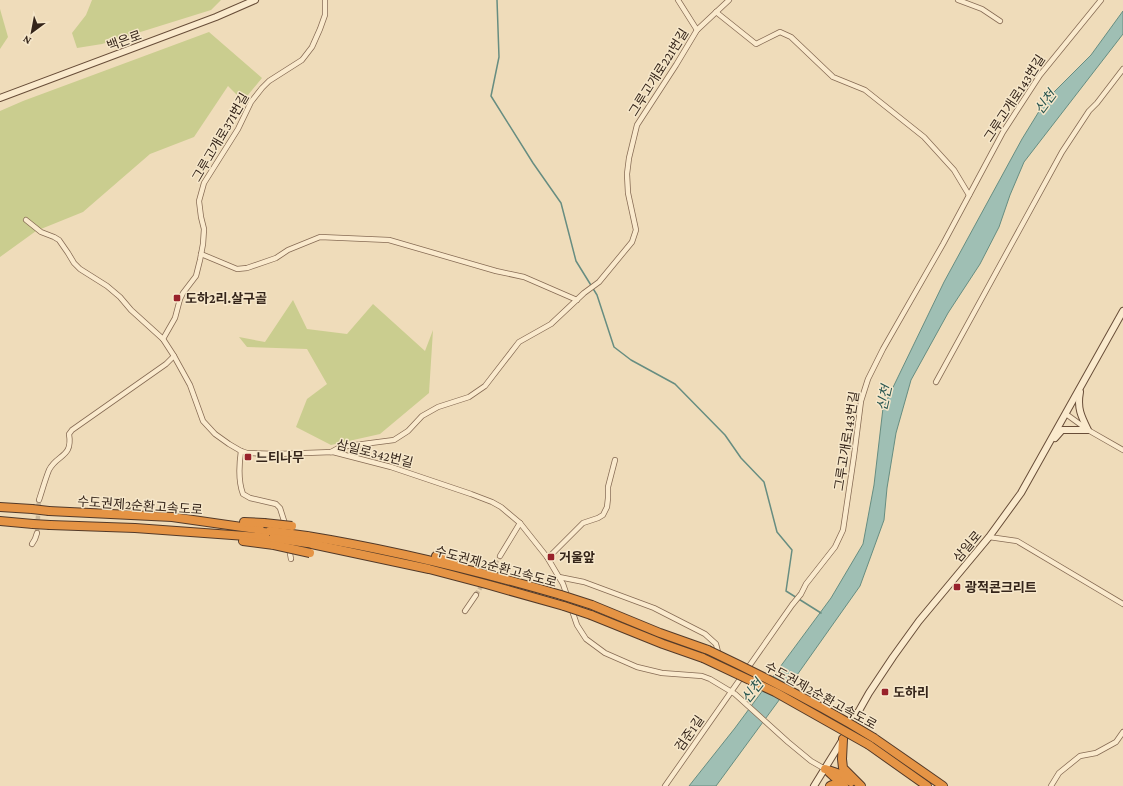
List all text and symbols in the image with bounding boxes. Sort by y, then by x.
north arrow [12,12,52,52]
street label: 그루고개로221번길 [625,26,691,119]
street label: 백은로 [105,27,144,54]
text: N [20,33,33,48]
street label: 그루고개로143번길 [981,52,1048,145]
water label: 신천 [1031,86,1060,117]
street label: 그루고개로371번길 [189,90,252,184]
place label: 도하2리.살구골 [185,291,267,306]
marker: 도하2리.살구골 [172,293,182,303]
water label: 신천 [873,383,895,412]
street label: 그루고개로143번길 [831,390,862,492]
street label: 삼일로342번길 [335,437,415,470]
place label: 느티나무 [256,450,304,465]
marker: 느티나무 [243,452,253,462]
street label: 수도권제2순환고속도로 [77,494,203,517]
street label: 삼일로 [950,528,985,565]
street label: 수도권제2순환고속도로 [433,543,559,590]
place label: 거울앞 [559,550,595,565]
marker: 거울앞 [546,552,556,562]
place label: 광적콘크리트 [965,580,1037,595]
marker: 광적콘크리트 [952,582,962,592]
street label: 수도권제2순환고속도로 [762,658,879,733]
water label: 신천 [738,675,767,706]
place label: 도하리 [893,685,929,700]
marker: 도하리 [880,687,890,697]
street label: 검준1길 [672,713,707,754]

